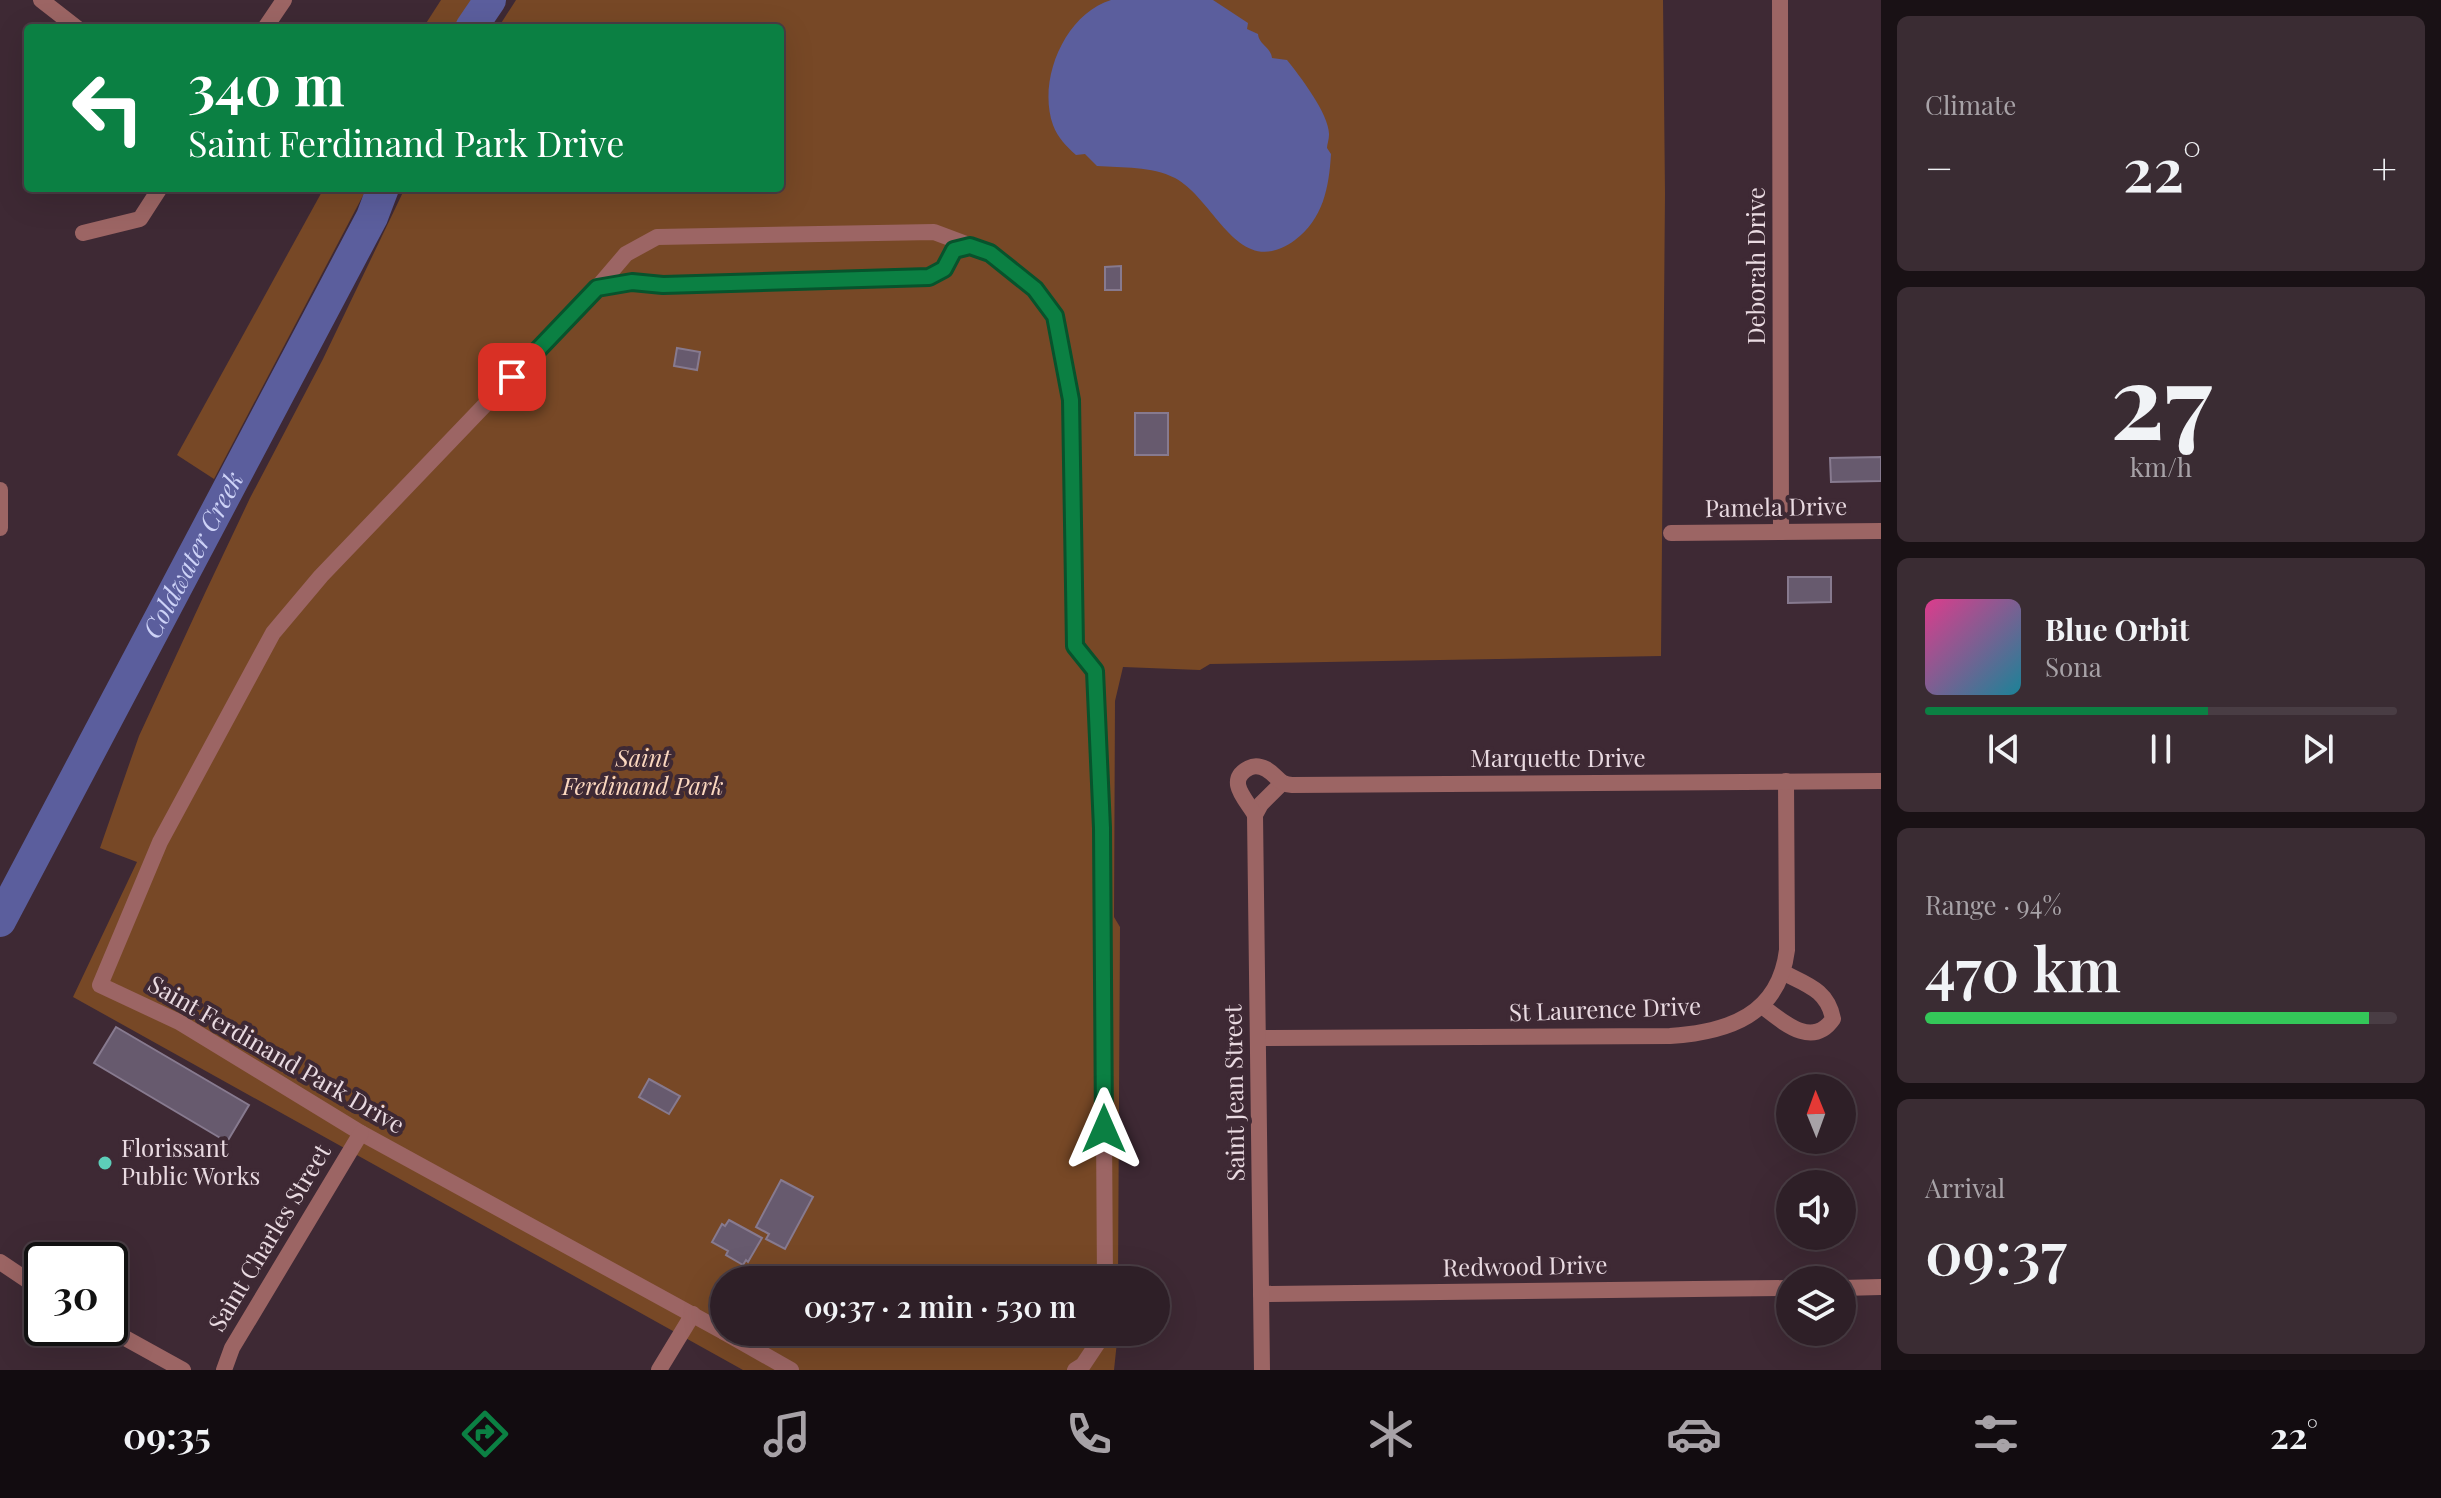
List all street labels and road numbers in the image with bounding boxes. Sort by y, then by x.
street label: Deborah Drive [1739,187,1771,345]
street label: Pamela Drive [1704,489,1847,523]
street label: Marquette Drive [1470,741,1646,773]
street label: Saint Ferdinand Park Drive [143,967,411,1140]
street label: St Laurence Drive [1508,989,1702,1027]
street label: Saint Jean Street [1215,1004,1251,1182]
street label: Saint Charles Street [200,1137,337,1337]
street label: Redwood Drive [1442,1248,1608,1282]

